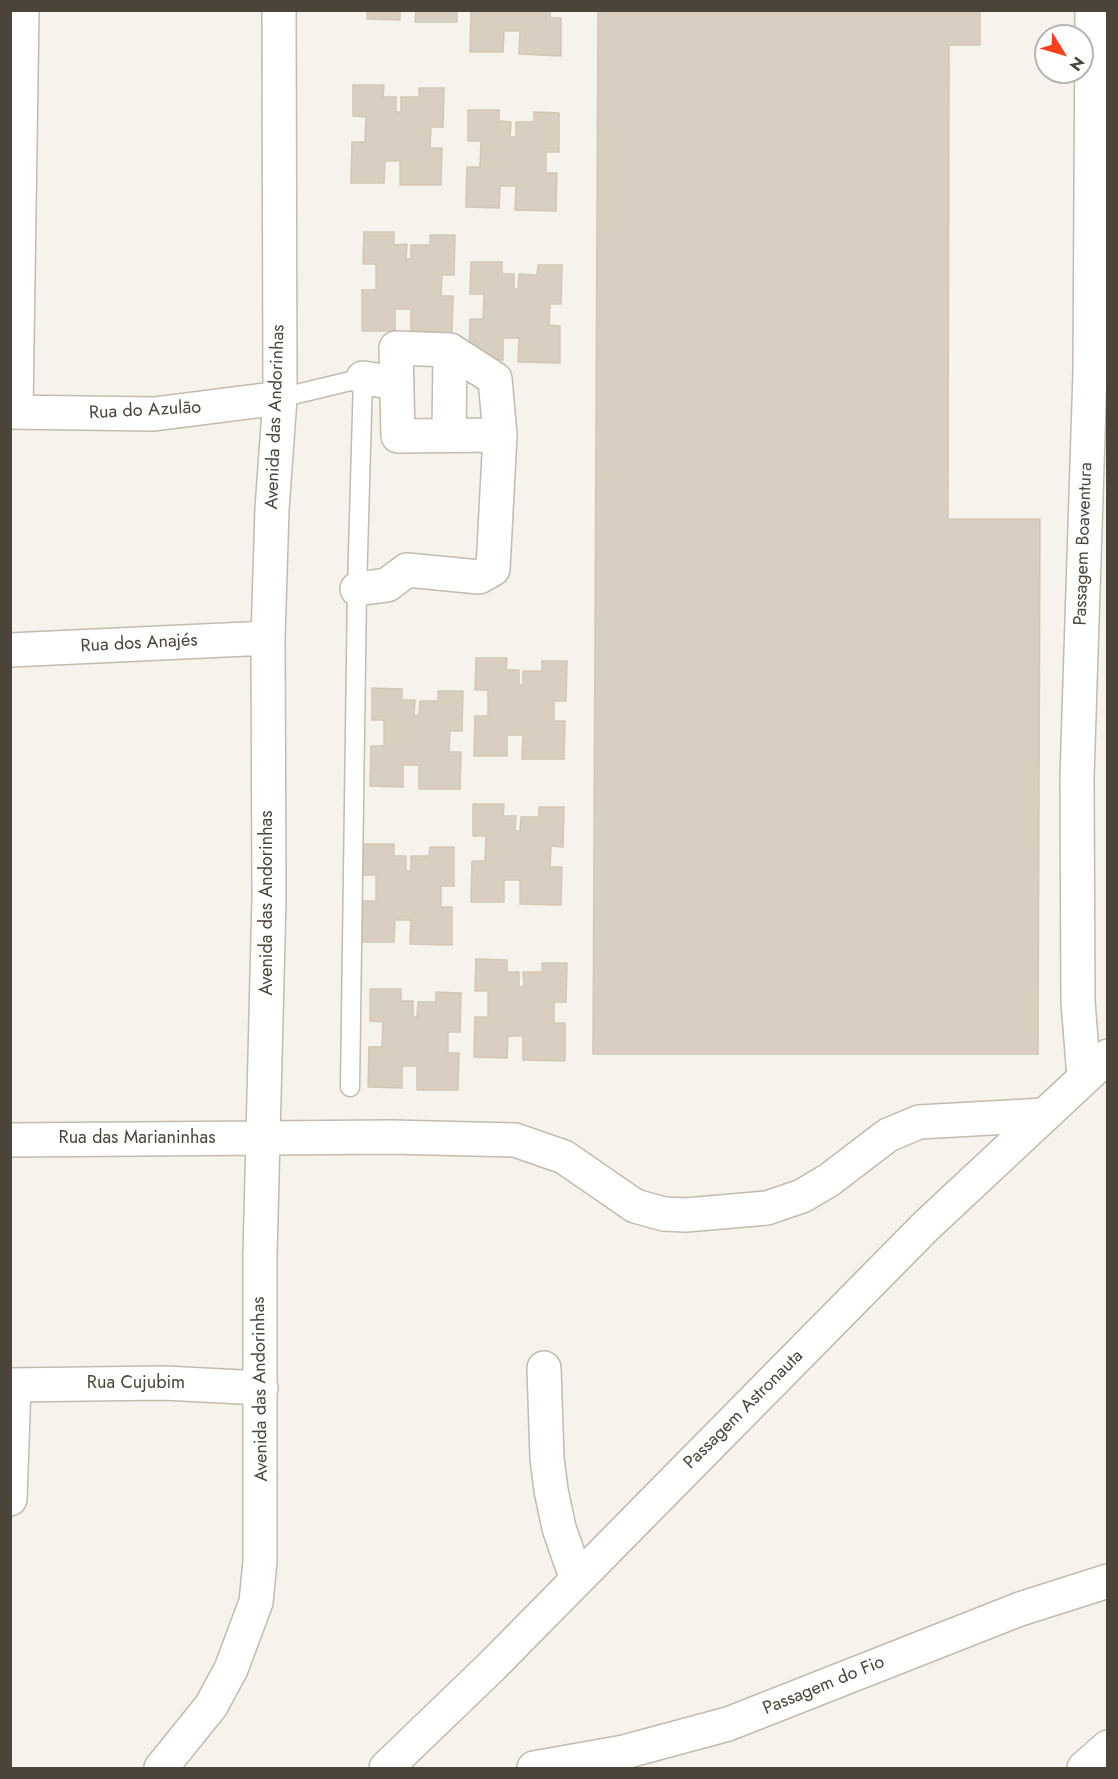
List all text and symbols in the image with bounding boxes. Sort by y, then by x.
north arrow [1034,24,1094,84]
text: N [1064,52,1090,76]
street label: Avenida das Andorinhas [262,324,290,510]
street label: Rua do Azulão [88,397,202,425]
street label: Passagem Boaventura [1070,462,1098,626]
street label: Rua dos Anajés [80,630,198,658]
street label: Avenida das Andorinhas [257,810,279,996]
street label: Rua das Marianinhas [59,1128,215,1150]
street label: Avenida das Andorinhas [249,1296,273,1482]
street label: Passagem Astronauta [680,1346,808,1474]
street label: Rua Cujubim [87,1373,185,1395]
street label: Passagem do Fio [760,1652,888,1720]

